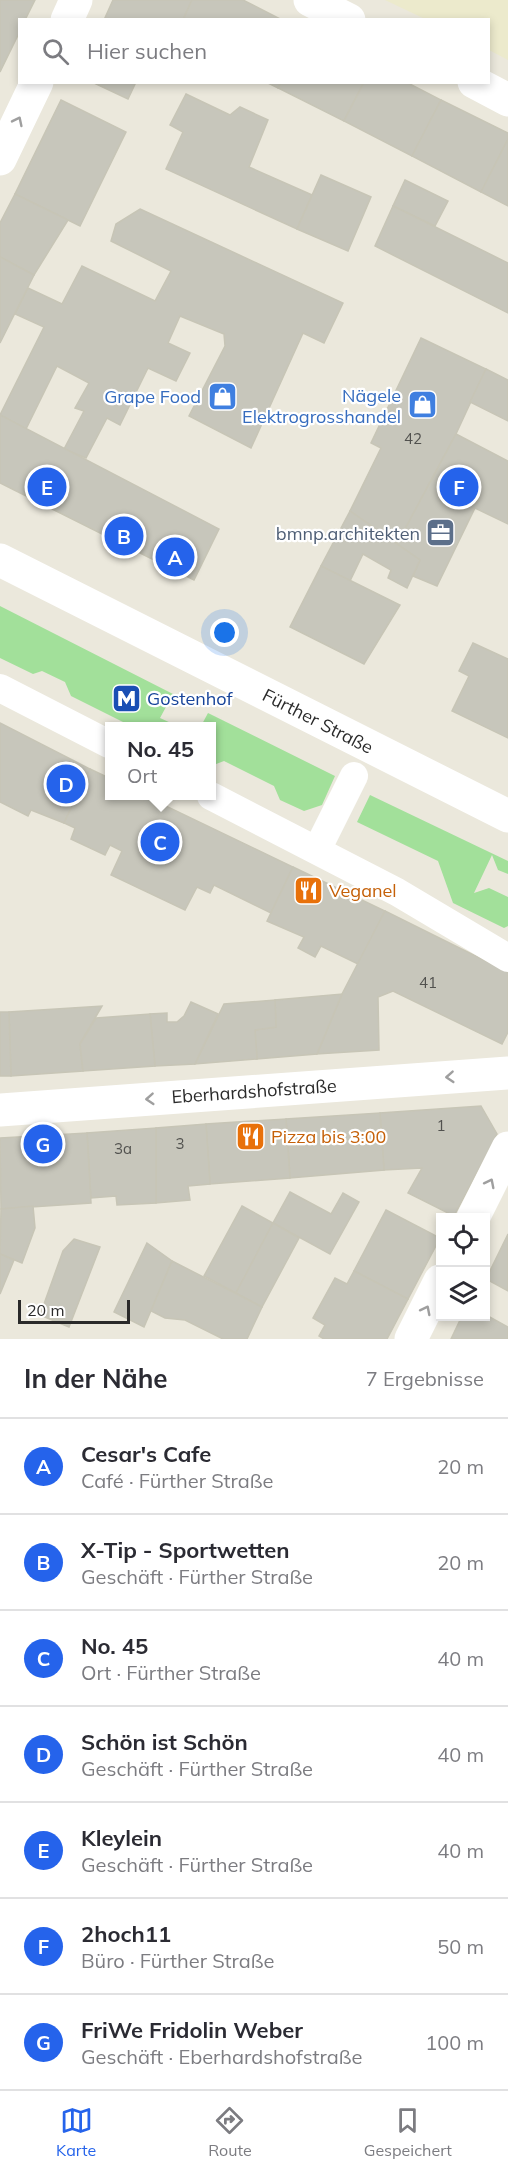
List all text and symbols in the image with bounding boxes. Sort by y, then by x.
search box [18,18,490,84]
icon: search [39,35,72,68]
text: Hier suchen [87,37,207,65]
one-way arrow [11,116,23,127]
shop icon: Grape Food [206,380,238,412]
place label: Nägele Elektrogrosshandel [242,384,401,428]
place label: Grape Food [104,385,201,408]
shop icon: Nägele Elektrogrosshandel [406,389,438,421]
house number: 42 [404,429,422,448]
pin: E [28,464,66,510]
pin: F [440,464,478,510]
pin: B [104,514,144,558]
office icon: bmnp.architekten [425,517,457,549]
place label: bmnp.architekten [276,522,420,545]
pin: A [156,534,195,580]
your location [210,618,239,647]
metro station icon: Gostenhof [110,682,142,714]
street label: Fürther Straße [259,683,377,759]
place label: Gostenhof [147,687,234,710]
popup [105,722,216,800]
text: No. 45 [127,735,194,763]
pin: D [46,762,86,806]
text: Ort [127,763,157,788]
pin: C [140,820,180,864]
restaurant icon: Veganel [292,874,324,906]
place label: Veganel [329,879,397,902]
house number: 41 [419,973,437,992]
one-way arrow [445,1070,454,1083]
street label: Eberhardshofstraße [171,1074,337,1108]
one-way arrow [146,1092,155,1105]
house number: 1 [436,1116,446,1135]
restaurant icon: Pizza bis 3:00 [234,1120,266,1152]
pin: G [24,1122,63,1166]
place label: Pizza bis 3:00 [271,1125,386,1148]
house number: 3 [175,1134,185,1153]
house number: 3a [114,1139,132,1158]
one-way arrow [483,1178,495,1189]
map controls [436,1213,490,1321]
button: locate [436,1213,490,1267]
button: layers [436,1267,490,1321]
scale bar [18,1297,130,1324]
text: 20 m [27,1300,64,1320]
one-way arrow [418,1305,430,1316]
text: In der Nähe [24,1362,168,1395]
text: 7 Ergebnisse [366,1366,484,1391]
text: Cesar's Cafe [81,1440,211,1468]
text: A [36,1454,51,1479]
text: 20 m [437,1454,484,1479]
text: Café · Fürther Straße [81,1468,273,1493]
text: X-Tip - Sportwetten [81,1536,290,1564]
text: B [37,1550,50,1575]
text: 20 m [437,1550,484,1575]
text: Geschäft · Fürther Straße [81,1564,313,1589]
text: No. 45 [81,1632,148,1660]
text: C [37,1646,50,1671]
text: 40 m [437,1646,484,1671]
text: Ort · Fürther Straße [81,1660,261,1685]
text: Schön ist Schön [81,1728,248,1756]
text: D [36,1742,51,1767]
text: 40 m [437,1742,484,1767]
text: Geschäft · Fürther Straße [81,1756,313,1781]
text: Kleylein [81,1824,162,1852]
text: E [38,1838,49,1863]
text: 40 m [437,1838,484,1863]
text: Geschäft · Fürther Straße [81,1852,313,1877]
text: 2hoch11 [81,1920,171,1948]
text: F [38,1934,49,1959]
text: 50 m [437,1934,484,1959]
text: Büro · Fürther Straße [81,1948,274,1973]
text: FriWe Fridolin Weber [81,2016,303,2044]
text: G [36,2030,51,2055]
text: 100 m [425,2030,484,2055]
text: Geschäft · Eberhardshofstraße [81,2044,362,2069]
tab: Karte [56,2104,96,2160]
tab: Route [208,2104,252,2160]
tab: Gespeichert [364,2104,452,2160]

